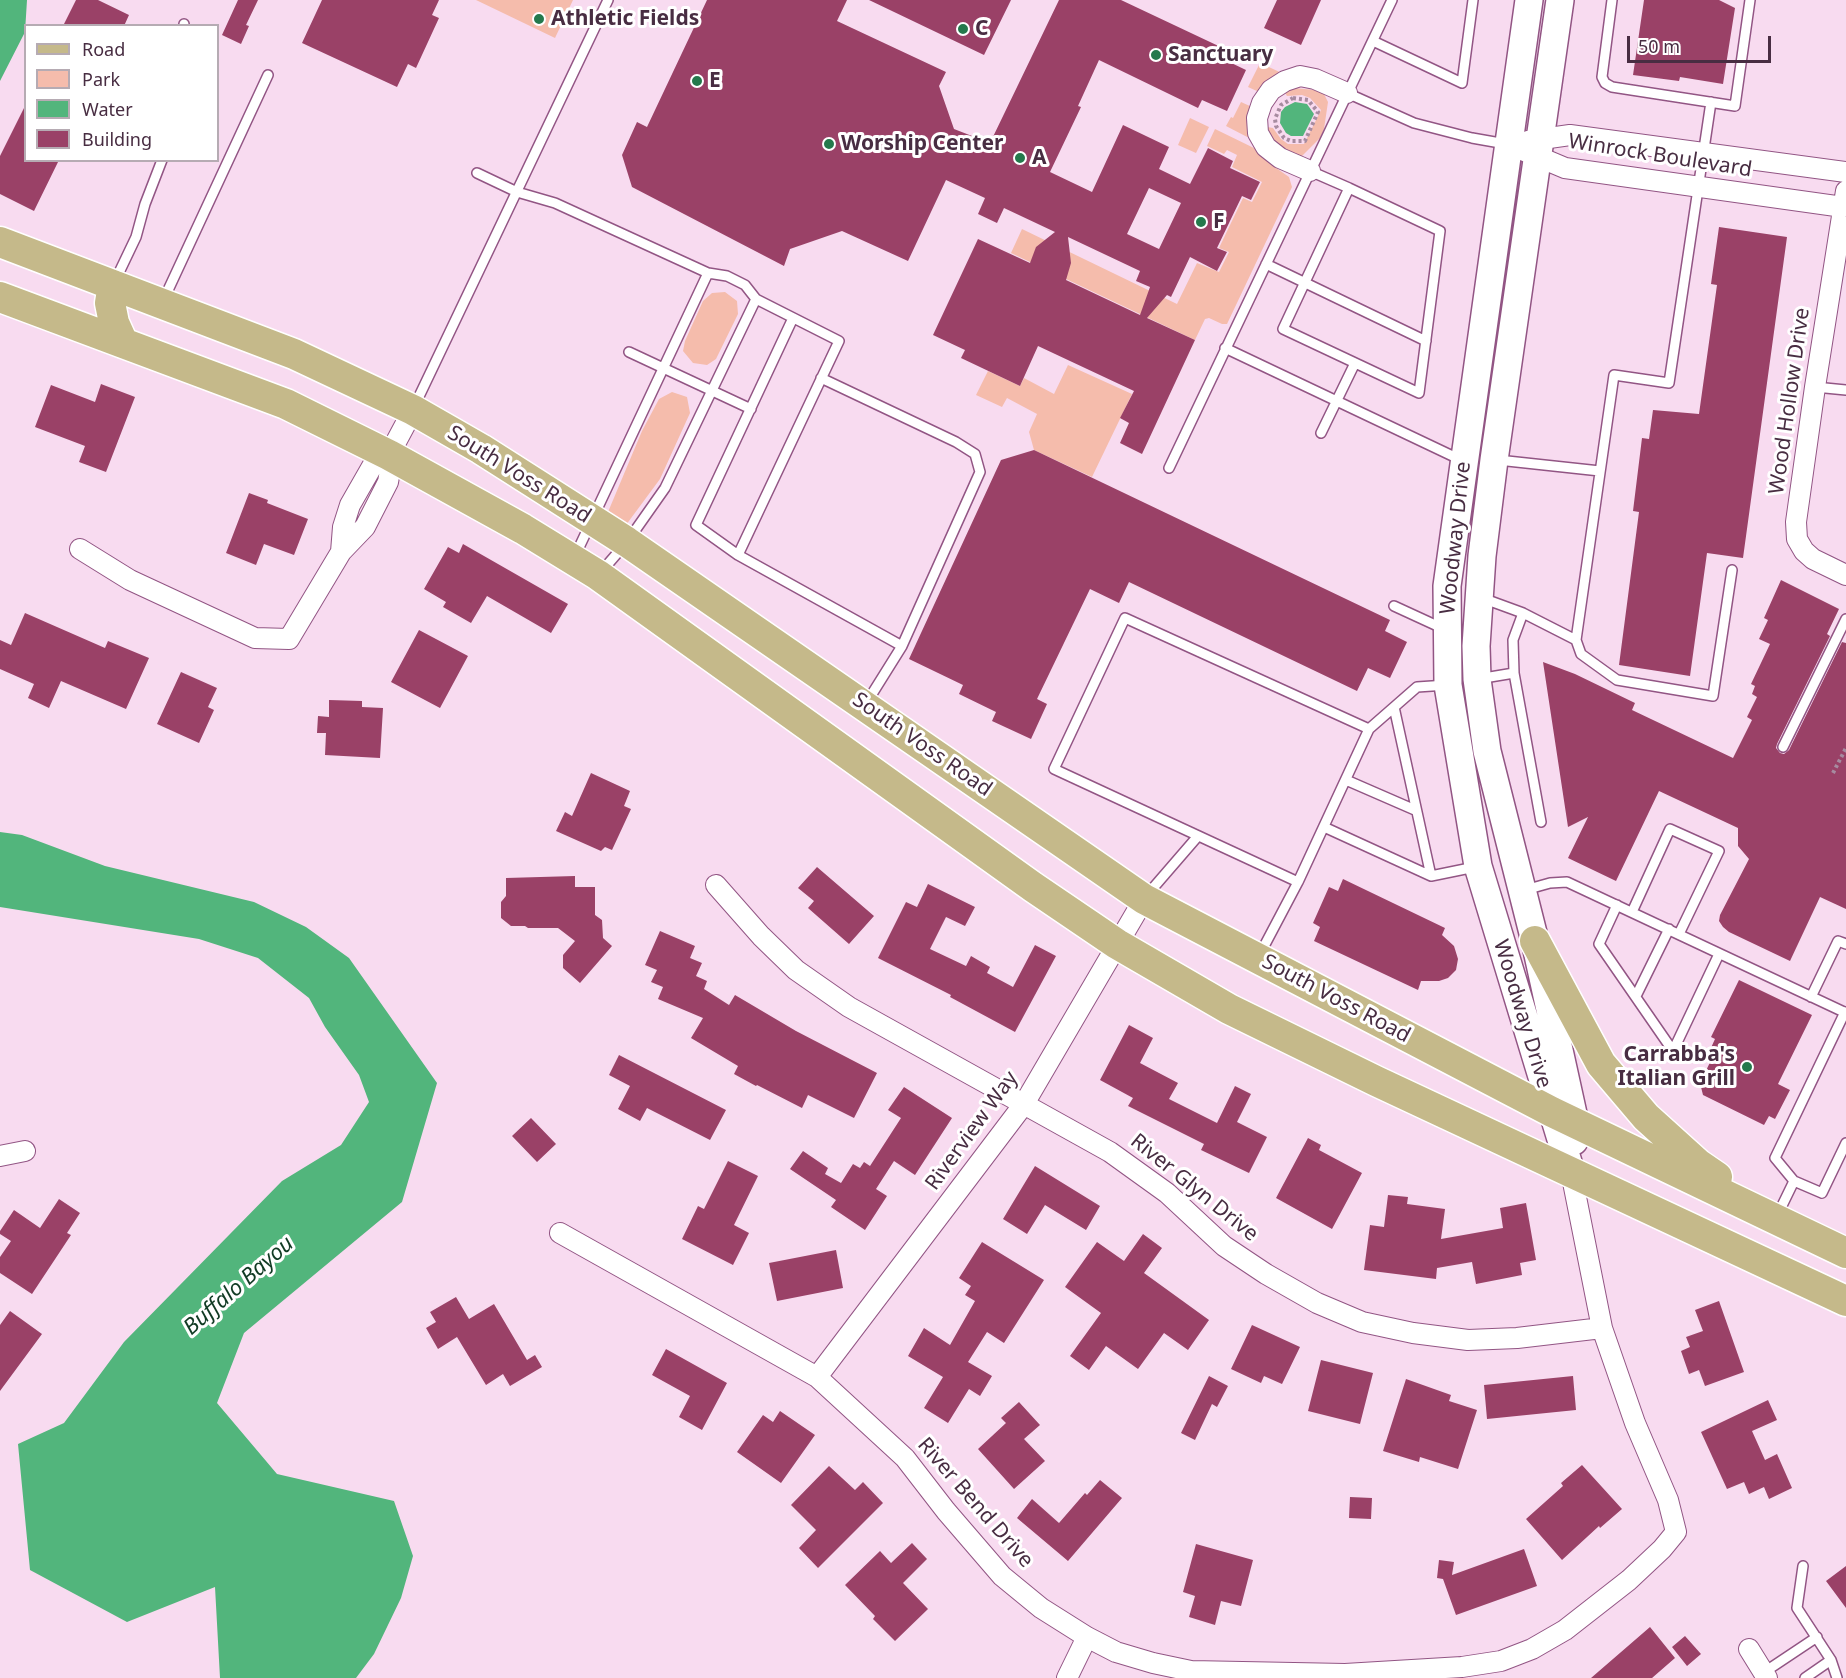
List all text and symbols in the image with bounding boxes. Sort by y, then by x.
place label: Athletic Fields [551,6,699,32]
marker: Athletic Fields [532,12,546,26]
place label: C [975,16,988,42]
marker: C [956,22,970,36]
legend [24,24,219,162]
scale bar [1630,24,1774,62]
text: 50 m [1638,34,1680,58]
text: Road [82,37,125,61]
place label: Sanctuary [1168,42,1273,68]
marker: Sanctuary [1149,48,1163,62]
text: Park [82,67,120,91]
place label: E [709,68,721,94]
marker: E [690,74,704,88]
text: Water [82,97,133,121]
text: Building [82,127,152,151]
street label: Winrock Boulevard [1566,129,1754,183]
place label: Worship Center [841,131,1003,157]
marker: Worship Center [822,137,836,151]
place label: A [1032,145,1047,171]
marker: A [1013,151,1027,165]
place label: F [1213,209,1225,235]
marker: F [1194,215,1208,229]
street label: Wood Hollow Drive [1764,306,1816,496]
street label: South Voss Road [443,421,595,529]
street label: Woodway Drive [1435,460,1477,616]
street label: South Voss Road [848,688,996,802]
street label: Woodway Drive [1487,937,1557,1091]
street label: South Voss Road [1258,949,1414,1049]
place label: Carrabba's Italian Grill [1618,1042,1735,1092]
marker: Carrabba's Italian Grill [1740,1060,1754,1074]
street label: Riverview Way [920,1067,1024,1195]
street label: River Glyn Drive [1125,1129,1263,1247]
water label: Buffalo Bayou [179,1231,299,1341]
street label: River Bend Drive [912,1433,1038,1573]

